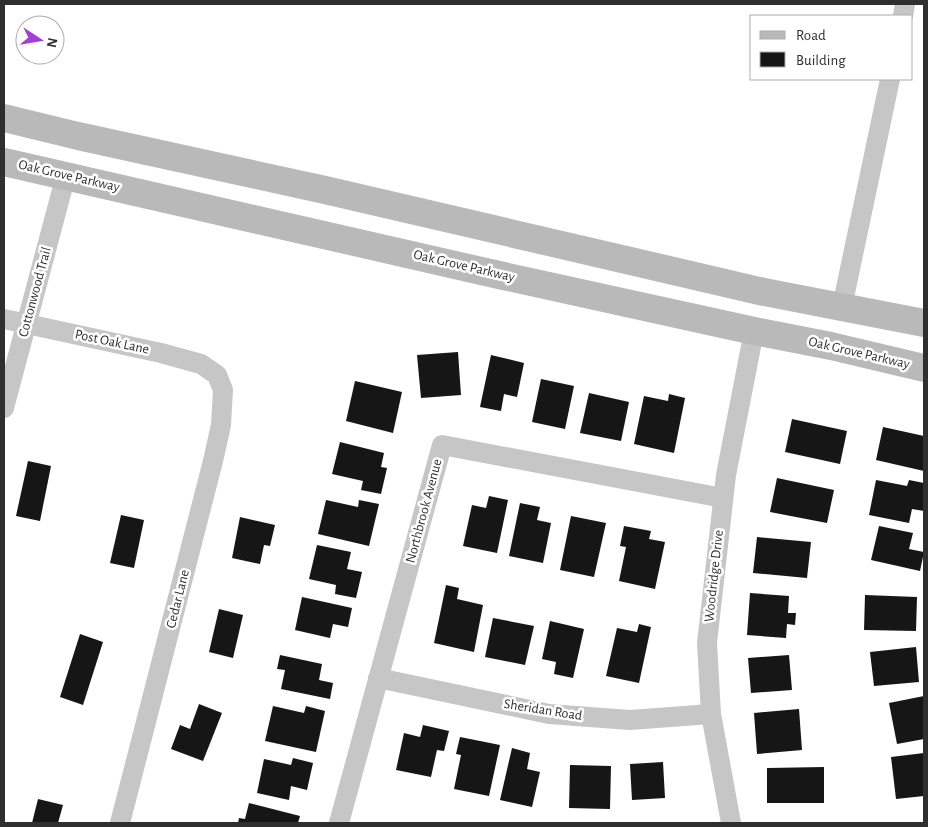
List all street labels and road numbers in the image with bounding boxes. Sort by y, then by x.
street label: Oak Grove Parkway [17,158,121,194]
street label: Cottonwood Trail [16,246,54,338]
street label: Oak Grove Parkway [412,248,516,284]
street label: Post Oak Lane [74,327,150,357]
street label: Oak Grove Parkway [807,335,911,371]
street label: Northbrook Avenue [403,457,445,565]
street label: Woodridge Drive [702,529,726,623]
street label: Cedar Lane [164,568,192,630]
street label: Sheridan Road [503,697,583,723]

